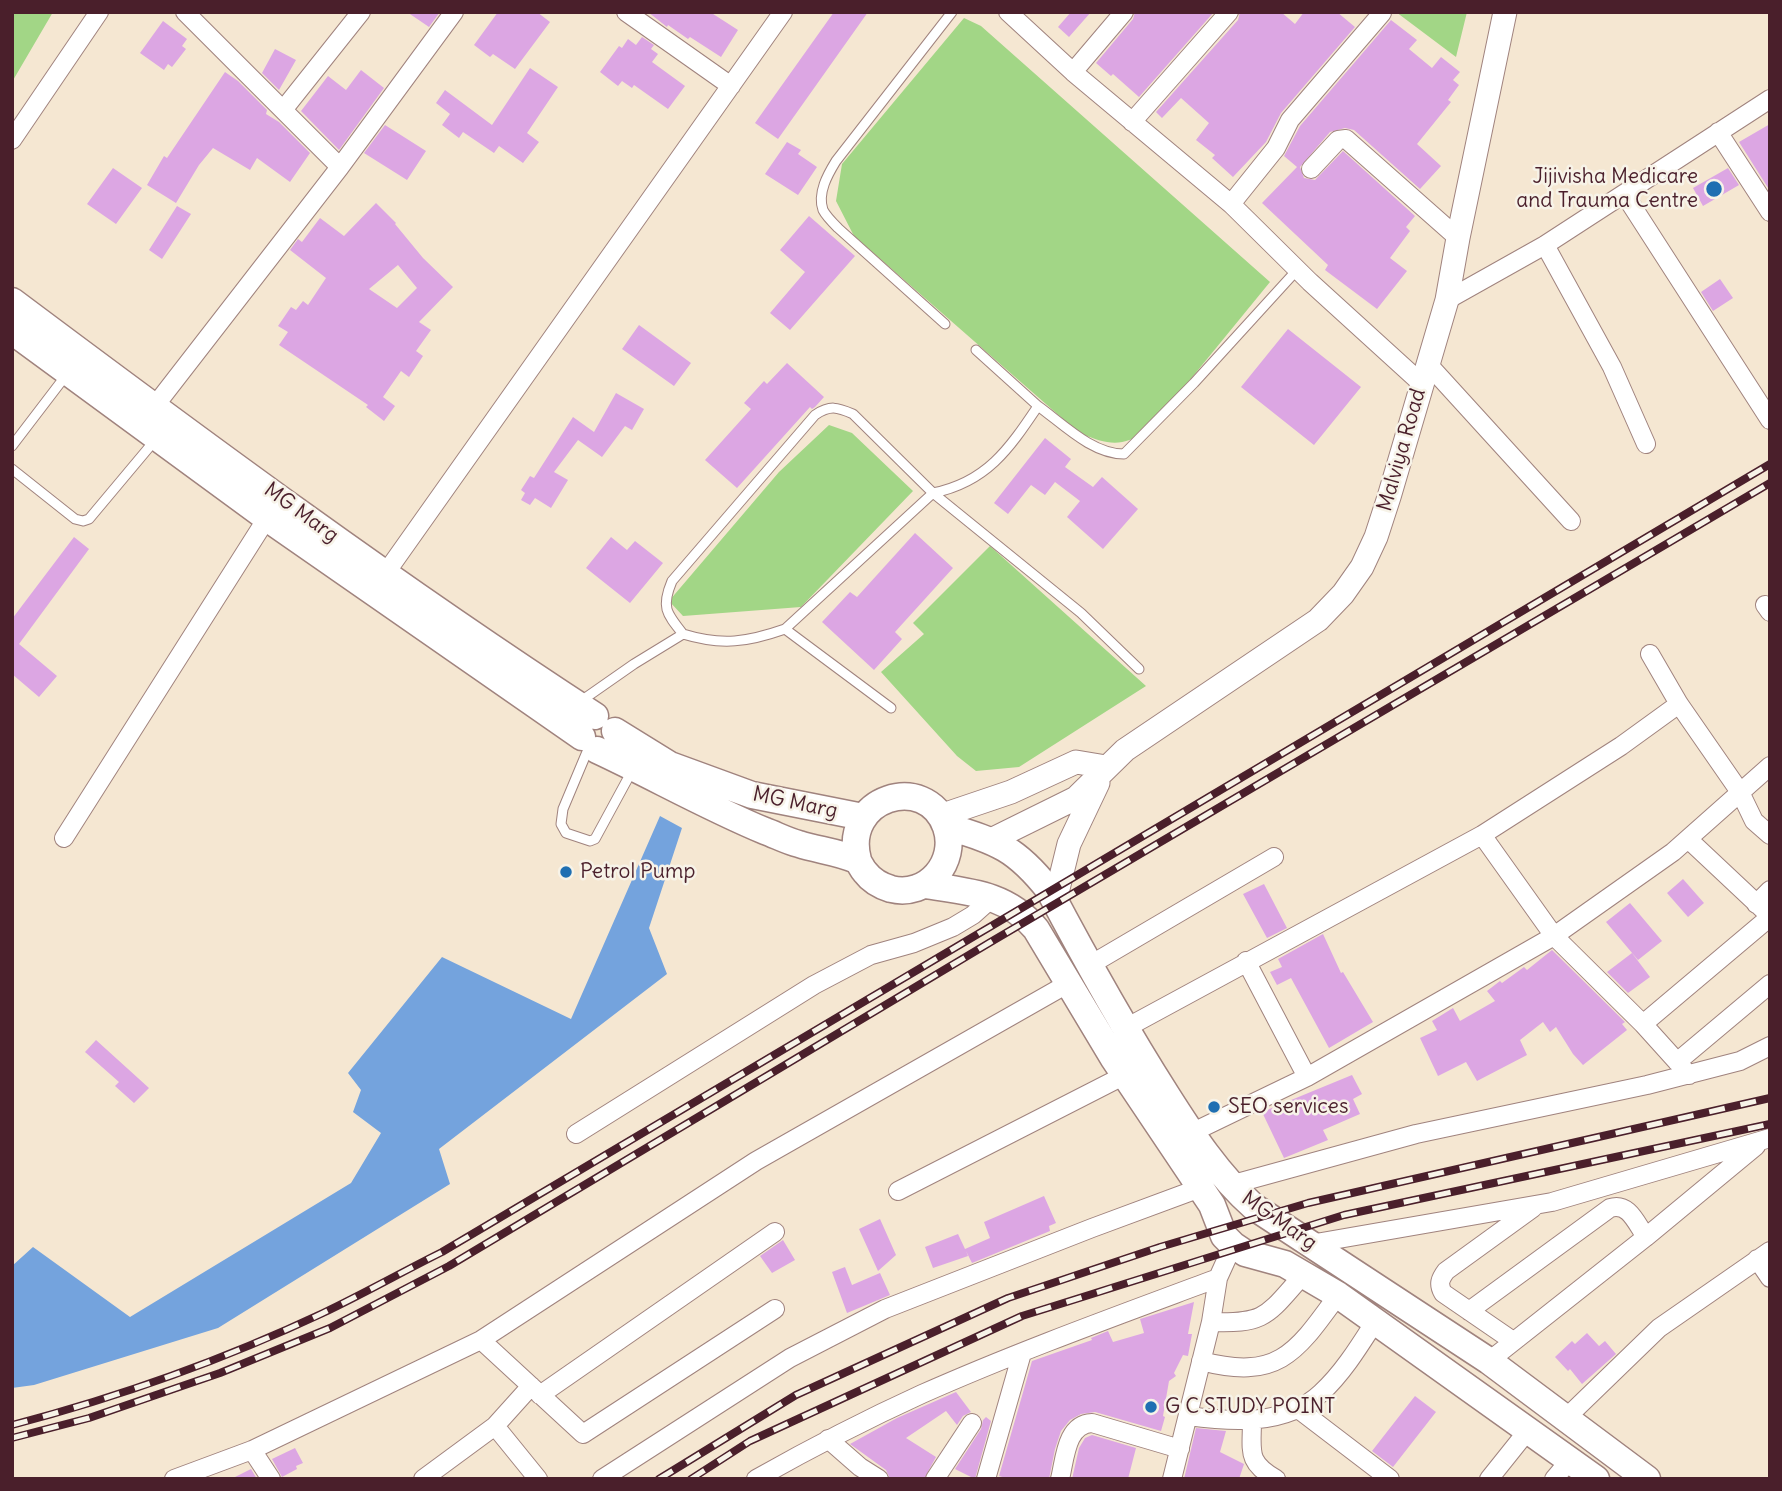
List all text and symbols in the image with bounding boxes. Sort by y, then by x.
place label: Jijivisha Medicare and Trauma Centre [1516,164,1698,214]
marker: Jijivisha Medicare and Trauma Centre [1704,179,1724,199]
street label: Malviya Road [1372,386,1432,514]
street label: MG Marg [259,477,343,549]
street label: MG Marg [750,782,840,824]
place label: Petrol Pump [580,859,695,885]
marker: Petrol Pump [558,864,574,880]
place label: SEO services [1228,1094,1348,1120]
marker: SEO services [1206,1099,1222,1115]
street label: MG Marg [1236,1186,1322,1256]
place label: G C STUDY POINT [1165,1394,1335,1420]
marker: G C STUDY POINT [1143,1399,1159,1415]

